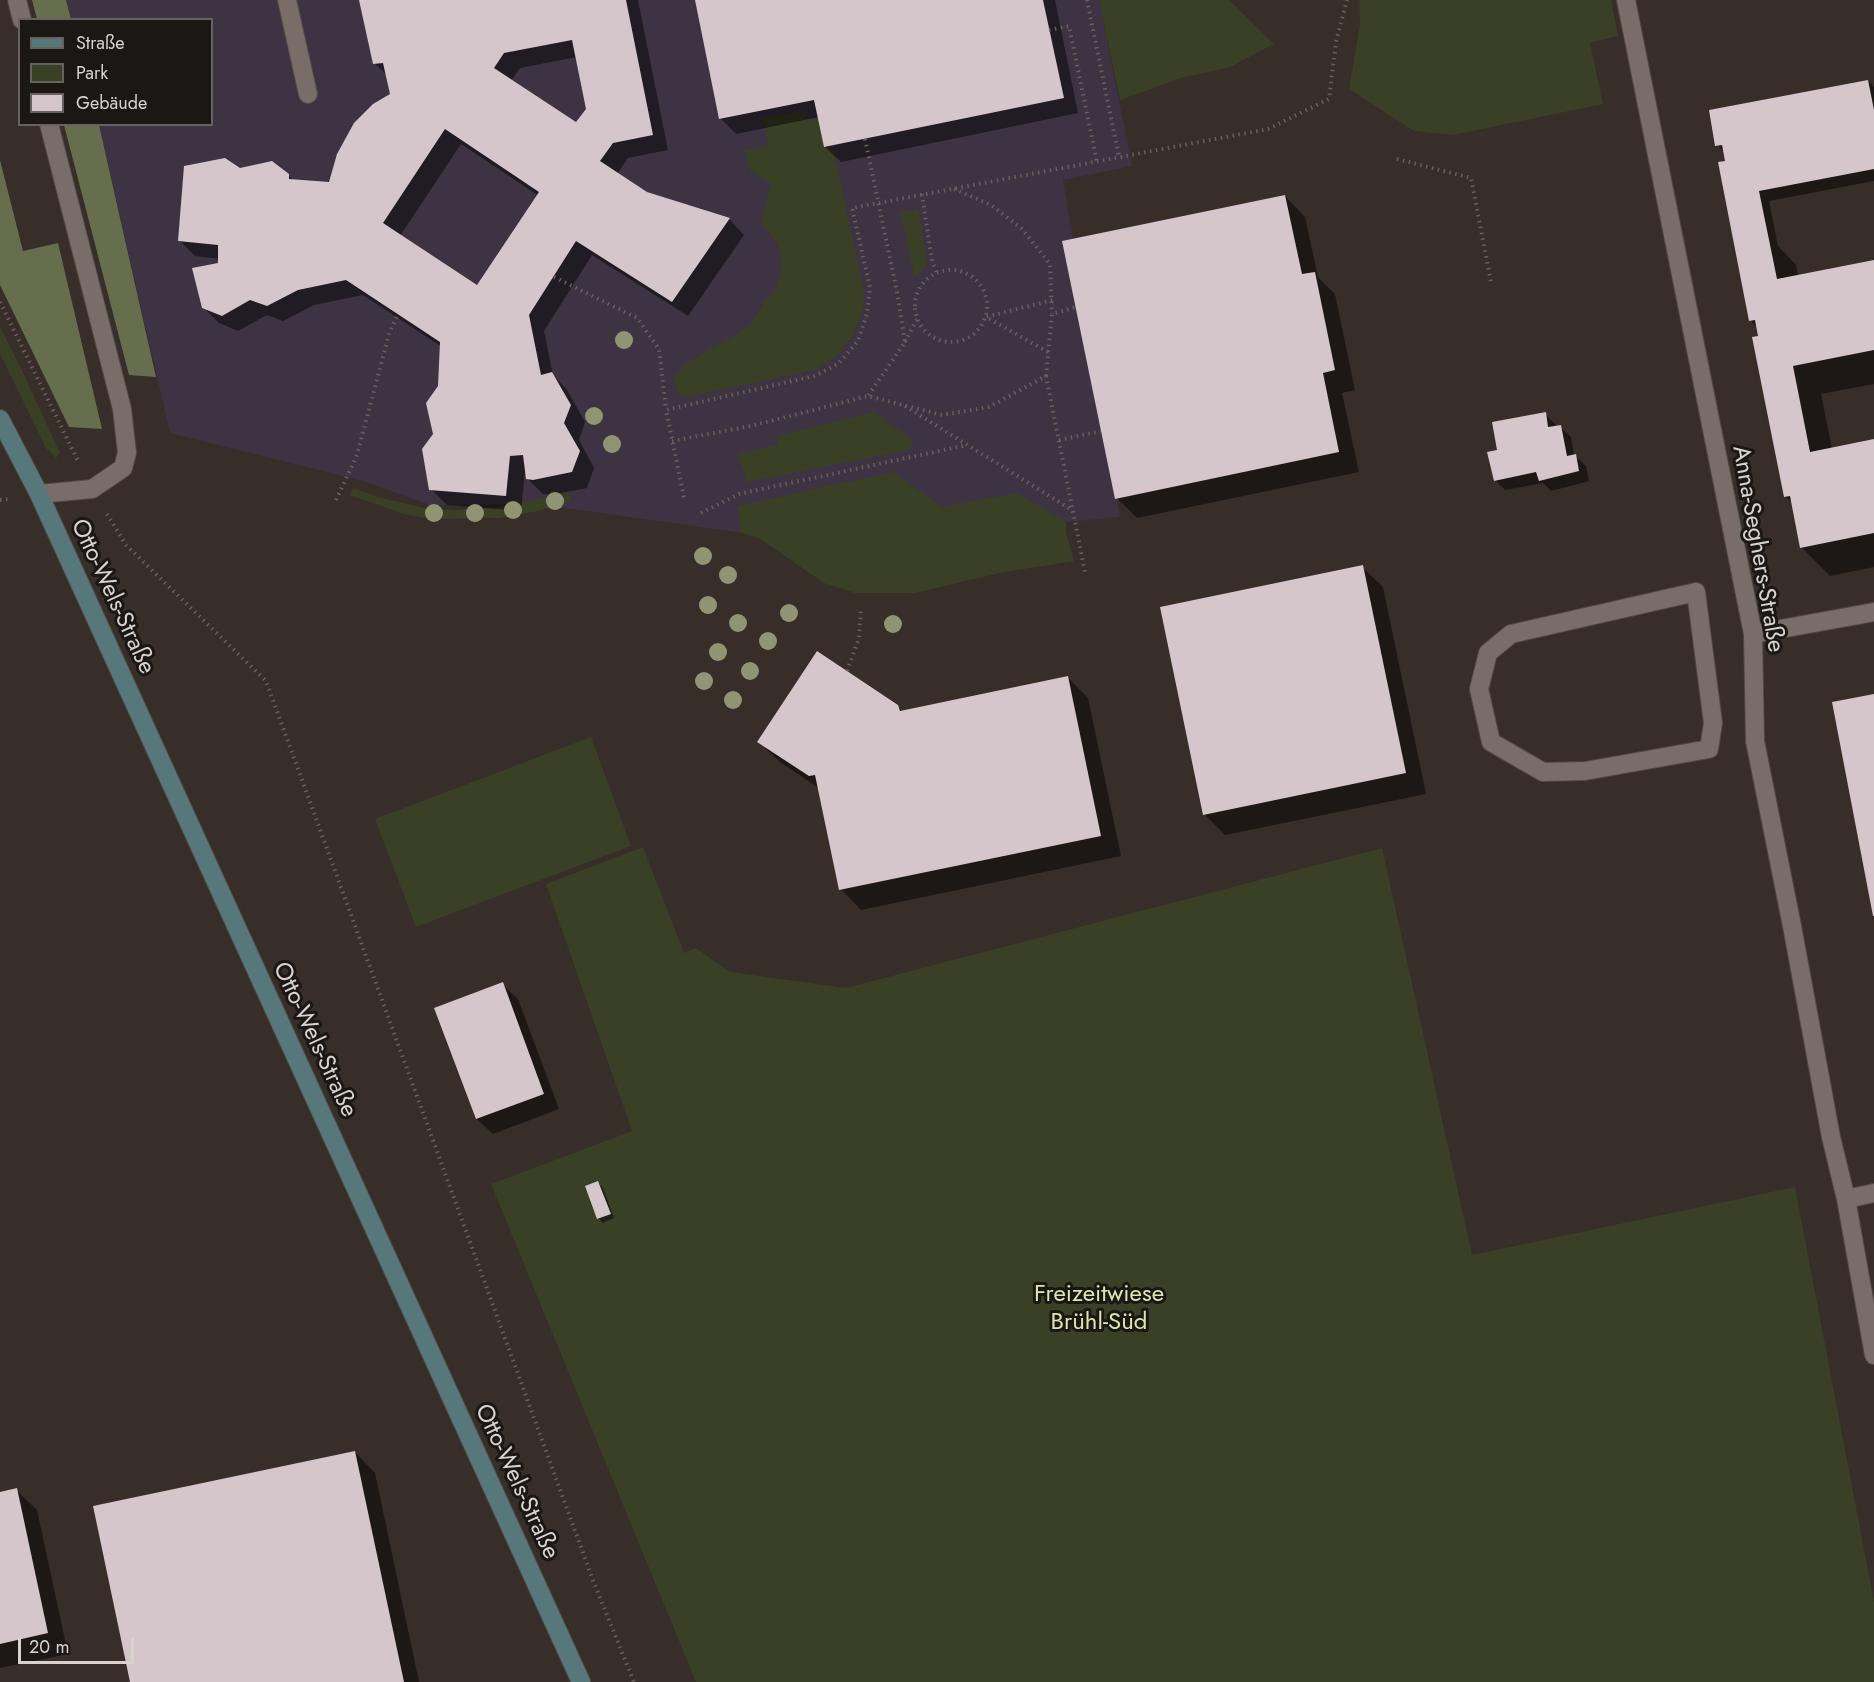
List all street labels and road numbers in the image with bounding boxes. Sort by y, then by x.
street label: Anna-Seghers-Straße [1725,443,1789,655]
street label: Otto-Wels-Straße [64,515,160,679]
street label: Otto-Wels-Straße [266,958,362,1122]
street label: Otto-Wels-Straße [468,1400,564,1564]

